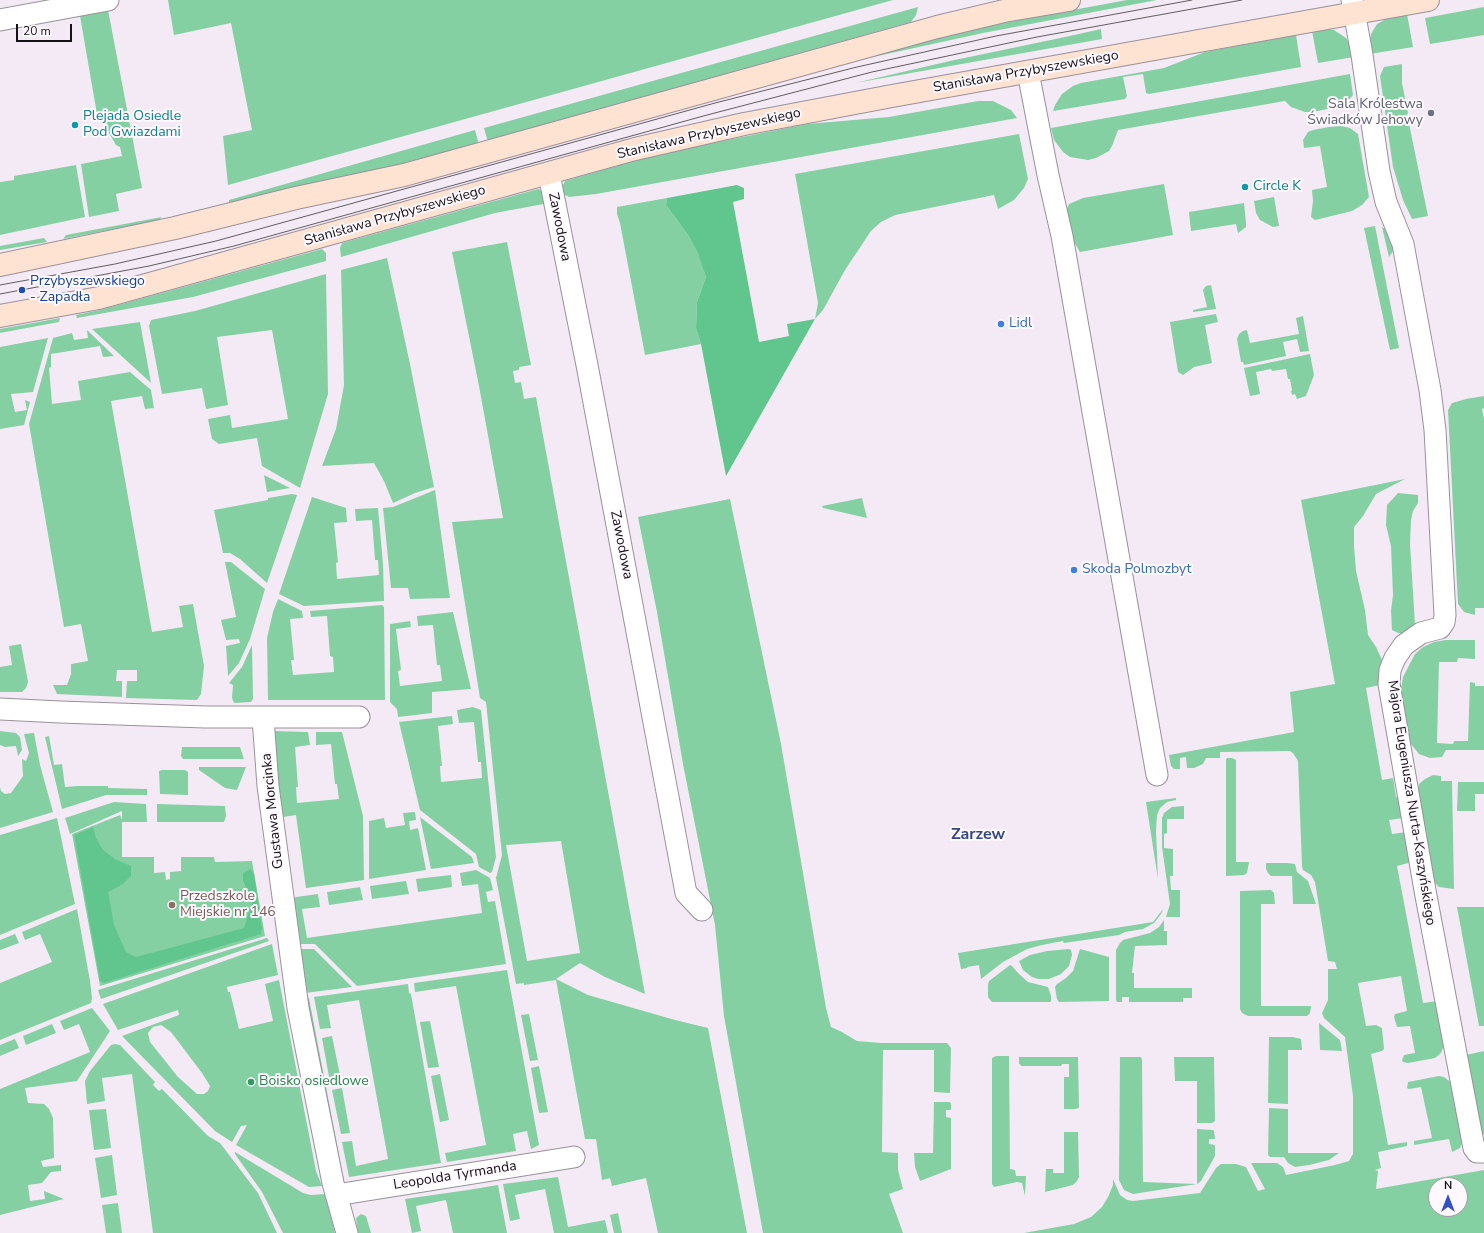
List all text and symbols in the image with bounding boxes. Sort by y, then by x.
scale bar [18,16,74,42]
text: 20 m [23,23,51,39]
street label: Stanisława Przybyszewskiego [932,47,1120,97]
place label: Sala Królestwa Świadków Jehowy [1307,97,1423,130]
street label: Stanisława Przybyszewskiego [616,105,802,163]
marker: Sala Królestwa Świadków Jehowy [1426,108,1436,118]
place label: Plejada Osiedle Pod Gwiazdami [83,109,181,142]
marker: Plejada Osiedle Pod Gwiazdami [70,120,80,130]
place label: Circle K [1253,179,1301,195]
street label: Stanisława Przybyszewskiego [302,182,488,250]
marker: Circle K [1240,182,1250,192]
street label: Zawodowa [544,191,574,263]
place label: Przybyszewskiego - Zapadła [30,274,145,306]
marker: Przybyszewskiego - Zapadła [17,285,27,295]
place label: Lidl [1009,316,1032,332]
marker: Lidl [996,319,1006,329]
street label: Zawodowa [606,509,636,581]
place label: Skoda Polmozbyt [1082,562,1191,578]
marker: Skoda Polmozbyt [1069,565,1079,575]
street label: Majora Eugeniusza Nurta-Kaszyńskiego [1383,679,1439,927]
street label: Gustawa Morcinka [259,752,287,870]
district label: Zarzew [951,825,1005,845]
place label: Przedszkole Miejskie nr 146 [180,889,276,922]
marker: Przedszkole Miejskie nr 146 [167,900,177,910]
place label: Boisko osiedlowe [259,1074,369,1090]
marker: Boisko osiedlowe [246,1077,256,1087]
street label: Leopolda Tyrmanda [392,1158,518,1194]
north arrow [1428,1177,1468,1217]
text: N [1444,1178,1452,1193]

